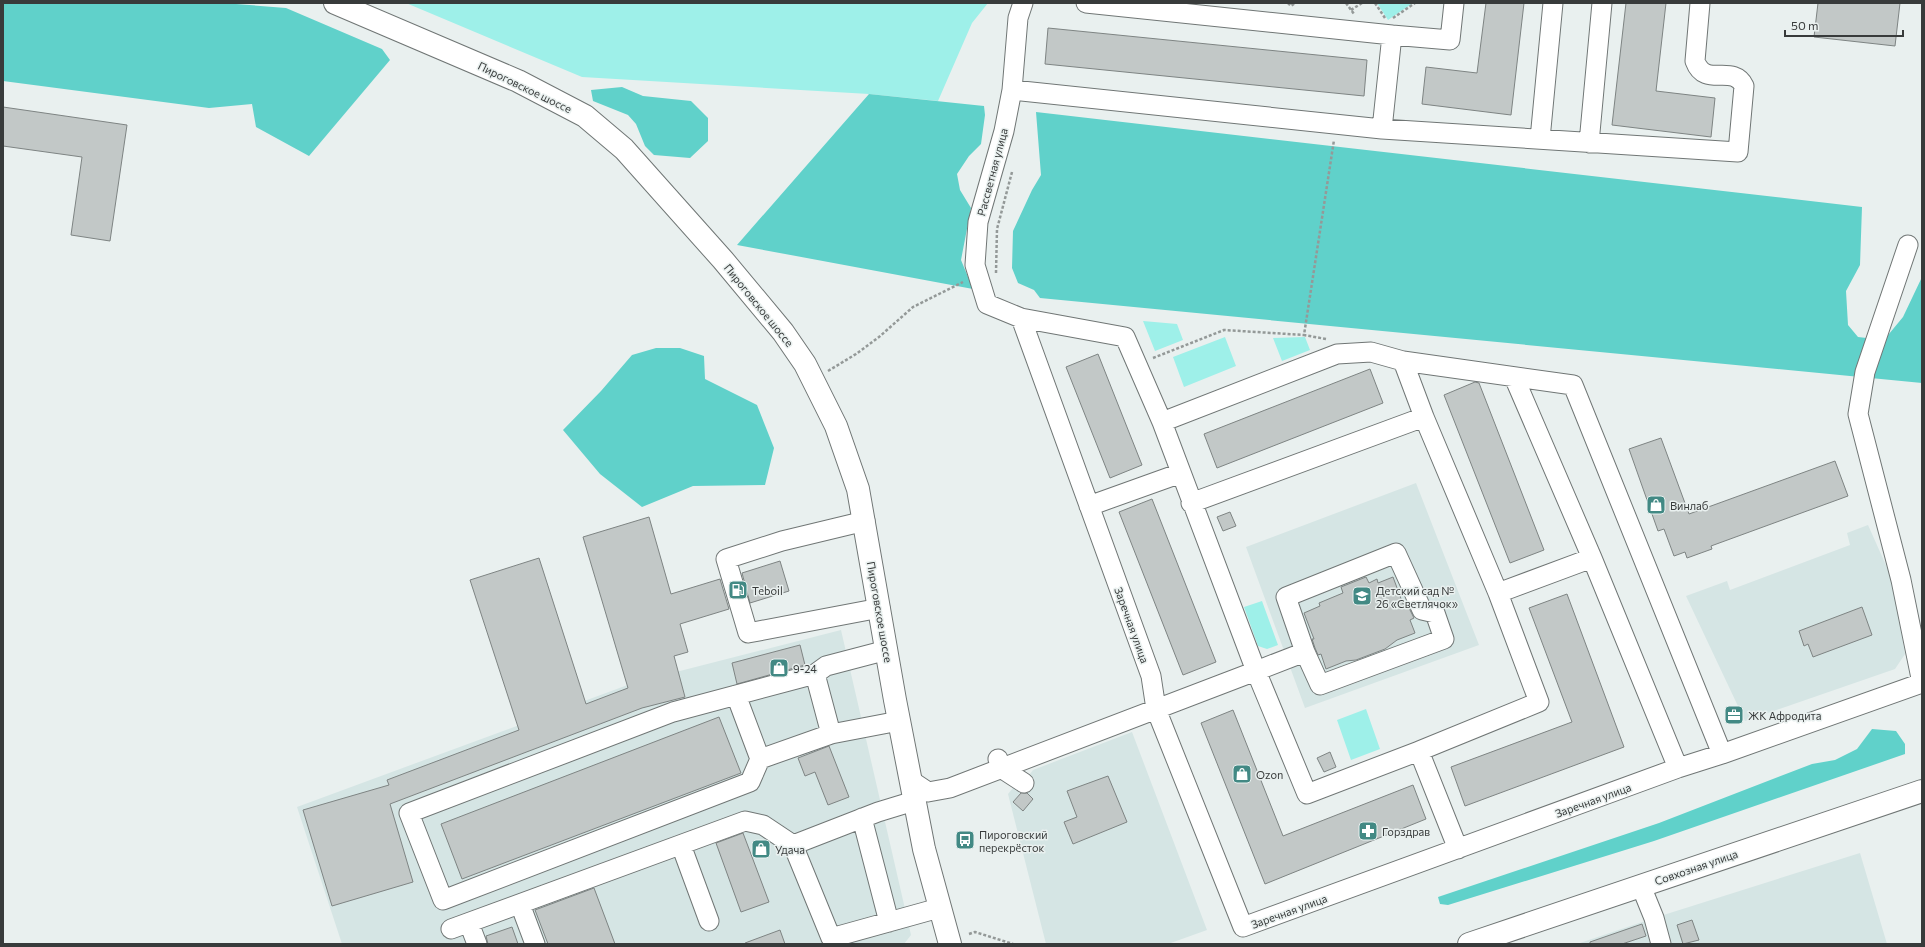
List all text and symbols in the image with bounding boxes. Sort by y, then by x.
scale bar [1785,12,1903,38]
text: 50 m [1791,18,1819,32]
street label: Пироговское шоссе [476,59,574,115]
street label: Рассветная улица [974,127,1010,217]
street label: Пироговское шоссе [722,261,796,349]
shop icon: Винлаб [1645,494,1667,516]
place label: Винлаб [1670,499,1709,512]
street label: Пироговское шоссе [865,560,895,664]
fuel station icon: Teboil [727,579,749,601]
place label: Teboil [752,584,783,597]
place label: Детский сад № 26 «Светлячок» [1376,584,1458,610]
street label: Заречная улица [1112,585,1152,665]
school or university icon: Детский сад № 26 «Светлячок» [1351,585,1373,607]
shop icon: 9-24 [768,657,790,679]
place label: 9-24 [793,662,817,675]
office icon: ЖК Афродита [1723,704,1745,726]
place label: ЖК Афродита [1748,709,1821,722]
shop icon: Ozon [1231,763,1253,785]
place label: Ozon [1256,768,1283,781]
street label: Заречная улица [1553,780,1633,820]
pharmacy icon: Горздрав [1357,820,1379,842]
place label: Горздрав [1382,825,1430,838]
place label: Пироговский перекрёсток [979,828,1048,854]
bus stop icon: Пироговский перекрёсток [954,829,976,851]
shop icon: Удача [750,838,772,860]
place label: Удача [775,843,805,856]
street label: Совхозная улица [1653,847,1739,887]
street label: Заречная улица [1249,891,1329,931]

